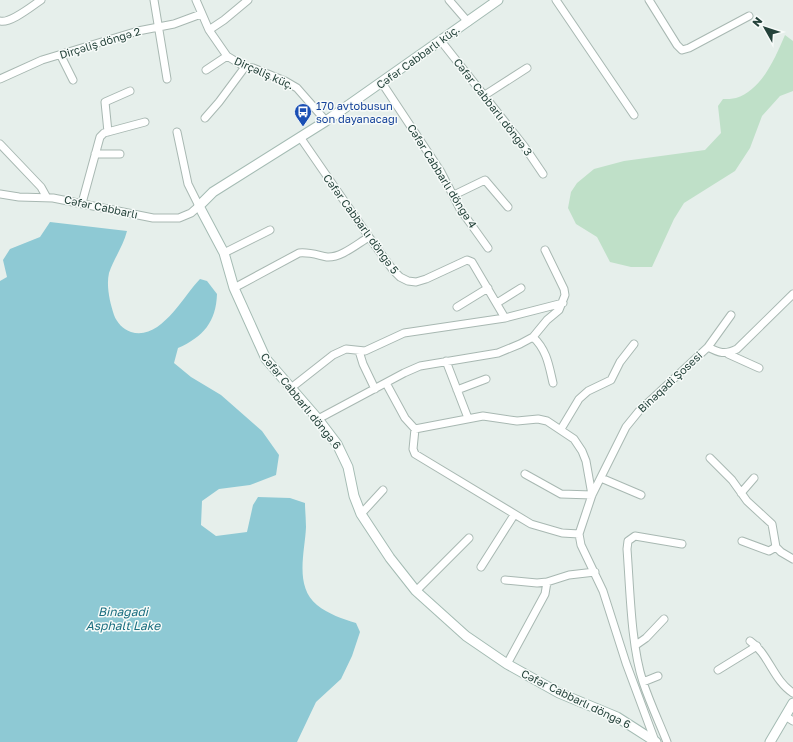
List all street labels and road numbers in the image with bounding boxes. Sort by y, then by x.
street label: Cəfər Cabbarlı küç. [374,22,462,91]
street label: Dirçəliş döngə 2 [58,24,142,61]
street label: Dirçəliş küç. [232,54,296,91]
street label: Cəfər Cabbarlı döngə 3 [451,55,535,158]
street label: Cəfər Cabbarlı döngə 4 [405,121,480,230]
street label: Cəfər Cabbarlı döngə 5 [321,171,402,276]
street label: Cəfər Cabbarlı [63,192,139,221]
street label: Binəqədi Şosesi [635,348,705,415]
street label: Cəfər Cabbarlı döngə 6 [259,350,344,452]
street label: Cəfər Cabbarlı döngə 6 [519,666,633,731]

